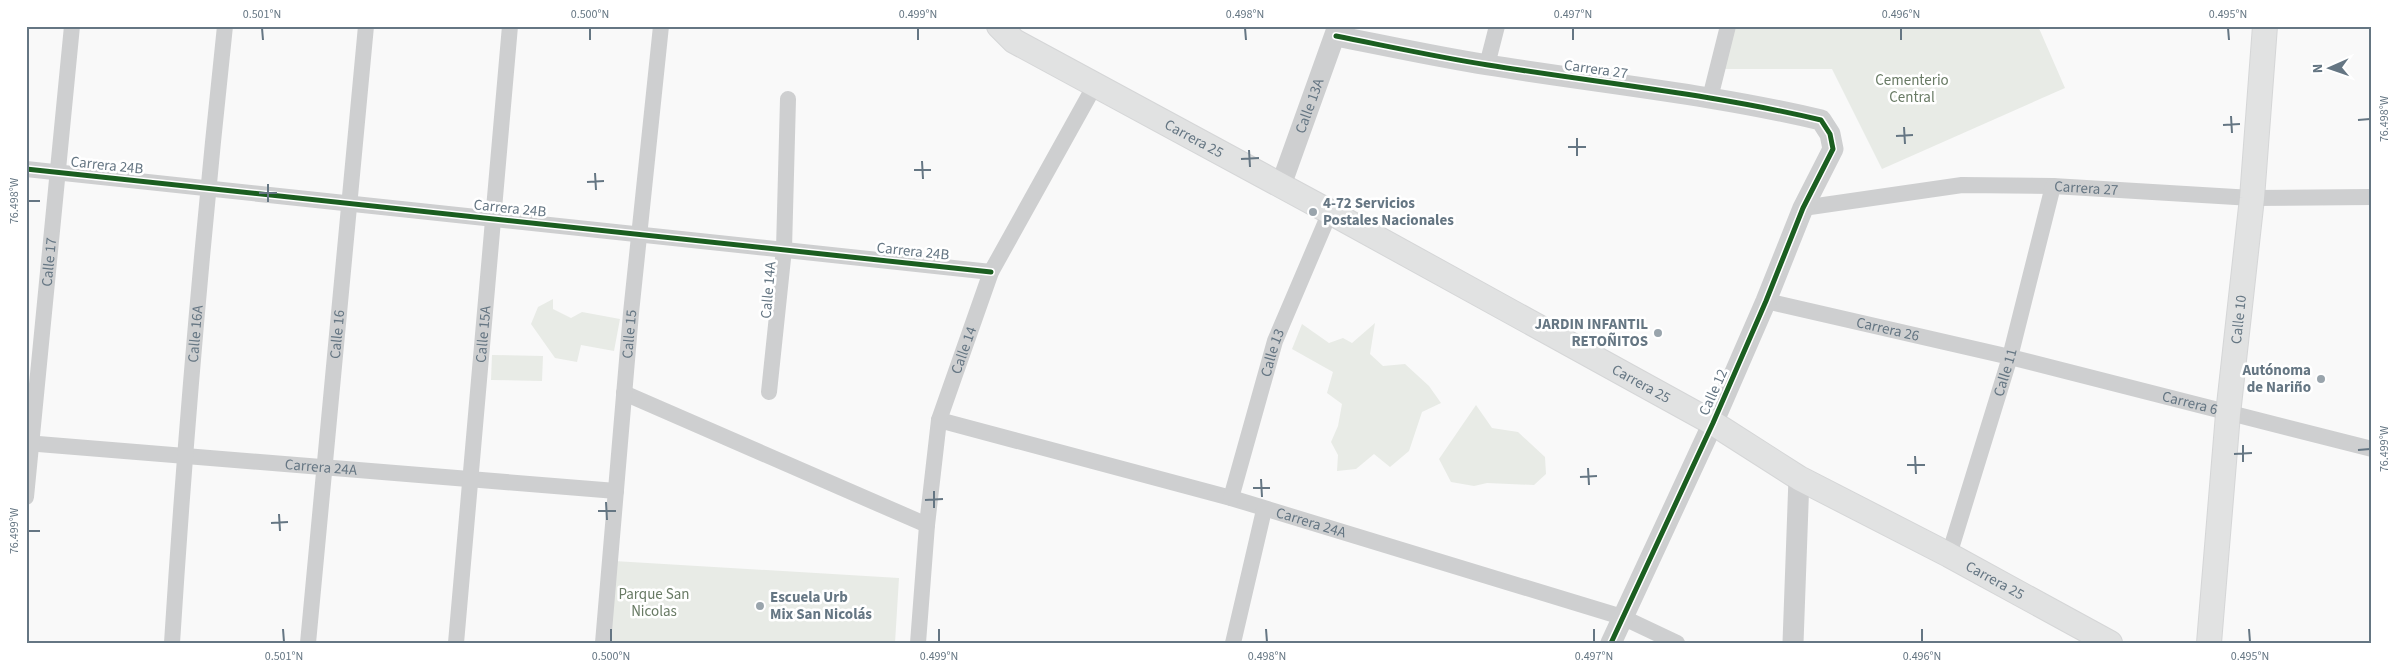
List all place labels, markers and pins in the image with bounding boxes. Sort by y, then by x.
place label: 4-72 Servicios Postales Nacionales [1323,193,1454,231]
marker: 4-72 Servicios Postales Nacionales [1307,206,1319,218]
place label: JARDIN INFANTIL RETOÑITOS [1535,314,1648,352]
marker: JARDIN INFANTIL RETOÑITOS [1652,327,1664,339]
place label: Autónoma de Nariño [2241,360,2311,398]
marker: Autónoma de Nariño [2315,373,2327,385]
place label: Escuela Urb Mix San Nicolás [770,587,872,625]
marker: Escuela Urb Mix San Nicolás [754,600,766,612]

